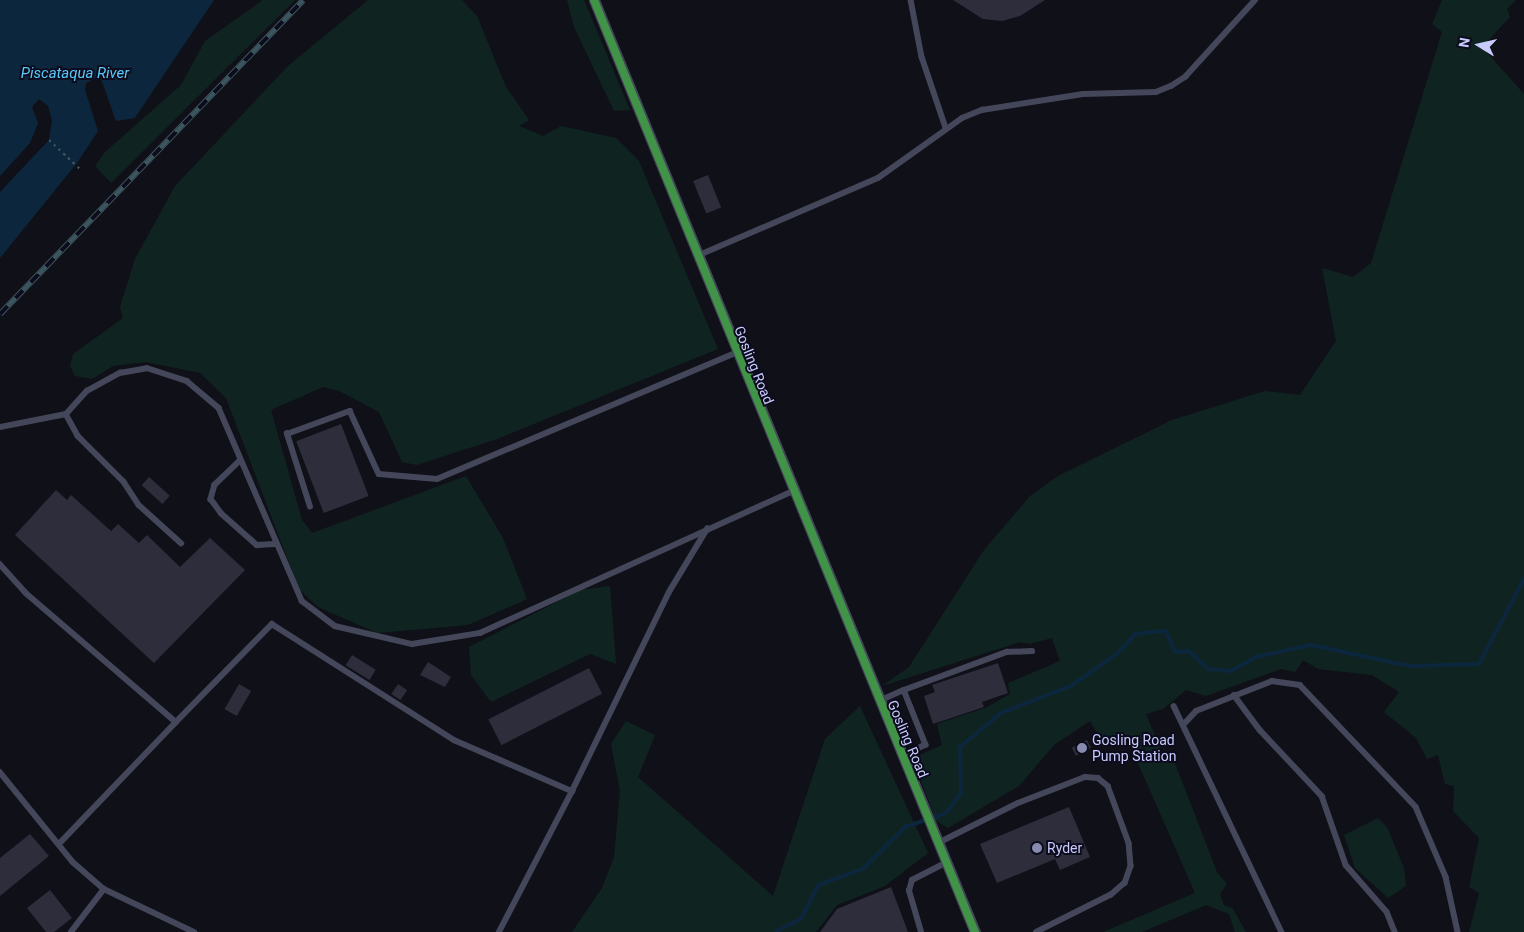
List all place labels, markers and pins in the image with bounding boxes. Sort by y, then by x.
place label: Gosling Road Pump Station [1092,732,1176,764]
marker: Gosling Road Pump Station [1076,742,1088,754]
place label: Ryder [1047,840,1082,856]
marker: Ryder [1031,842,1043,854]

